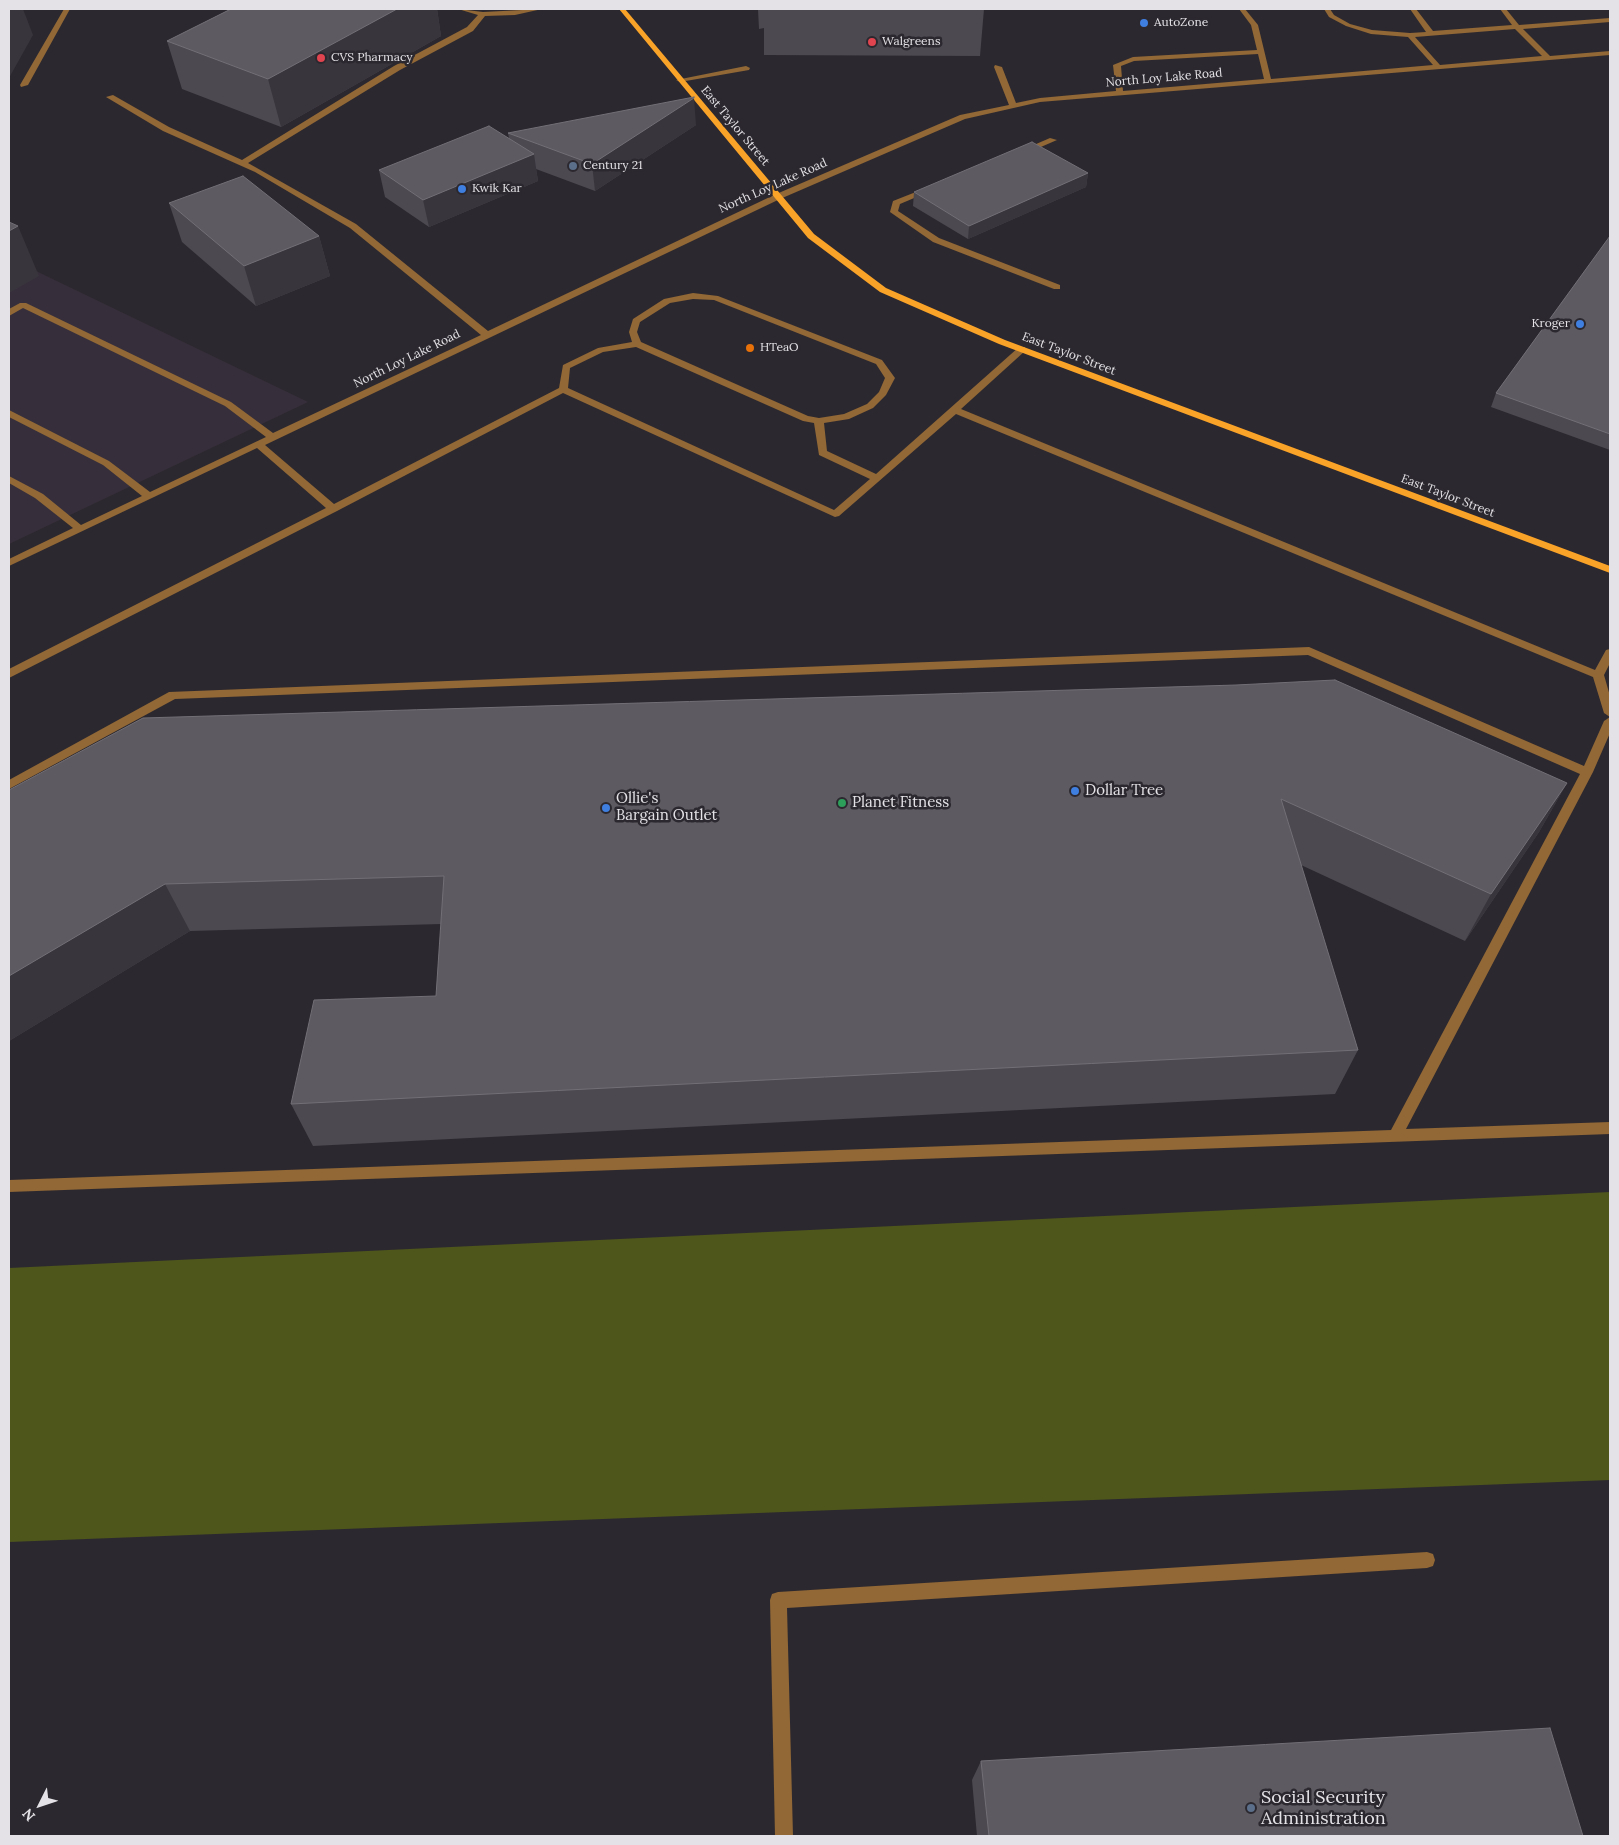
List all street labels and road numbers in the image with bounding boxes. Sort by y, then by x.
street label: North Loy Lake Road [1105,66,1223,90]
street label: East Taylor Street [698,83,772,169]
street label: North Loy Lake Road [717,156,829,216]
street label: North Loy Lake Road [351,327,463,391]
street label: East Taylor Street [1020,329,1118,379]
street label: East Taylor Street [1399,471,1497,521]

